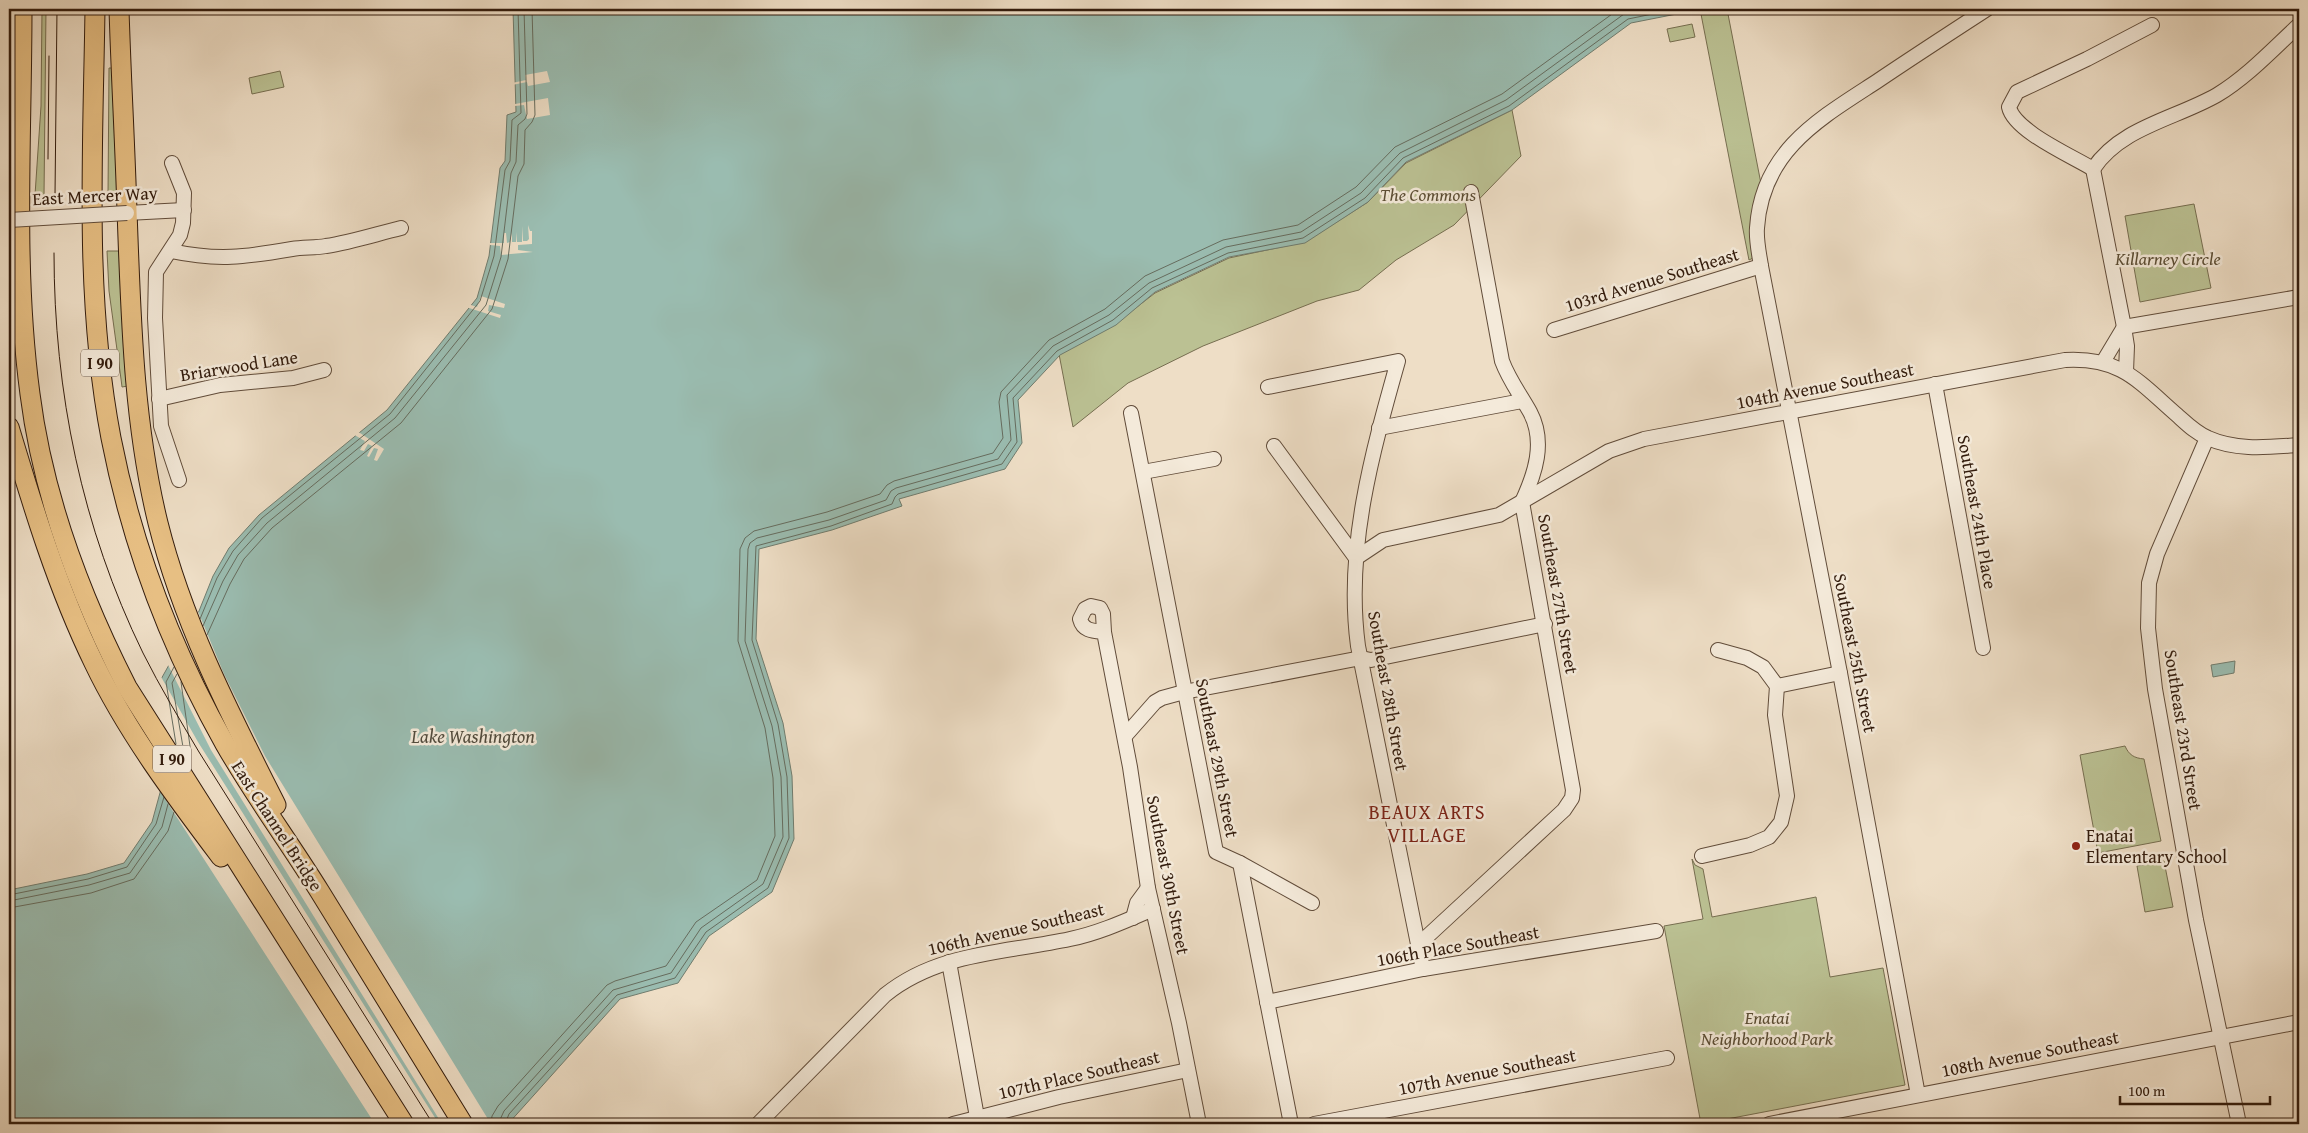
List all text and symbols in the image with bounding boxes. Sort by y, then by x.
street label: East Mercer Way [32,179,158,212]
park label: The Commons [1380,181,1476,208]
street label: 103rd Avenue Southeast [1561,240,1743,319]
park label: Killarney Circle [2114,245,2221,272]
street label: Briarwood Lane [178,343,300,388]
road number: I 90 [81,349,119,376]
street label: 104th Avenue Southeast [1734,355,1917,416]
street label: Southeast 24th Place [1951,433,2004,591]
street label: Southeast 27th Street [1531,512,1586,677]
street label: Southeast 25th Street [1827,571,1884,736]
street label: Southeast 28th Street [1361,609,1416,774]
street label: Southeast 23rd Street [2157,648,2210,813]
street label: Southeast 29th Street [1189,676,1246,841]
water label: Lake Washington [410,722,535,750]
road number: I 90 [153,746,191,772]
street label: East Channel Bridge [225,755,330,896]
street label: Southeast 30th Street [1140,793,1197,958]
district label: BEAUX ARTS VILLAGE [1368,797,1486,849]
place label: Enatai Elementary School [2086,822,2227,870]
marker: Enatai Elementary School [2070,840,2082,852]
street label: 106th Avenue Southeast [925,895,1107,962]
street label: 106th Place Southeast [1374,918,1542,973]
park label: Enatai Neighborhood Park [1700,1004,1834,1052]
street label: 108th Avenue Southeast [1939,1023,2122,1084]
street label: 107th Avenue Southeast [1396,1041,1579,1102]
street label: 107th Place Southeast [996,1043,1163,1106]
scale bar [2120,1073,2270,1105]
text: 100 m [2128,1080,2166,1101]

